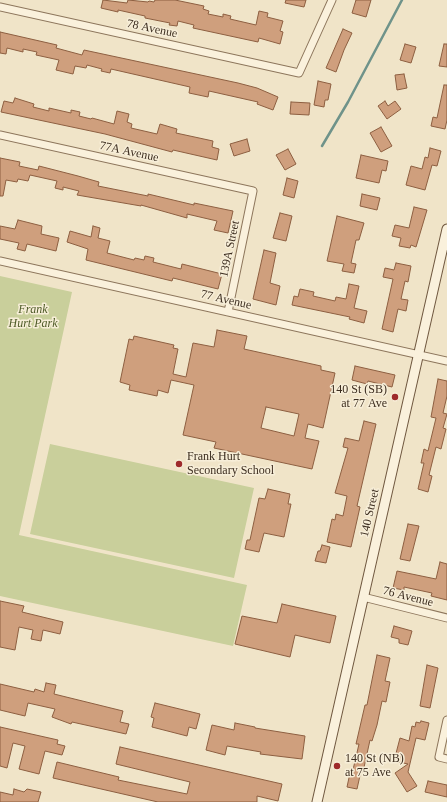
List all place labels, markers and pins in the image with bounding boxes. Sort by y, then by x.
place label: 140 St (SB) at 77 Ave [330,383,387,411]
marker: 140 St (SB) at 77 Ave [390,392,400,402]
place label: Frank Hurt Secondary School [187,450,274,478]
marker: Frank Hurt Secondary School [174,459,184,469]
place label: 140 St (NB) at 75 Ave [345,752,404,780]
marker: 140 St (NB) at 75 Ave [332,761,342,771]

